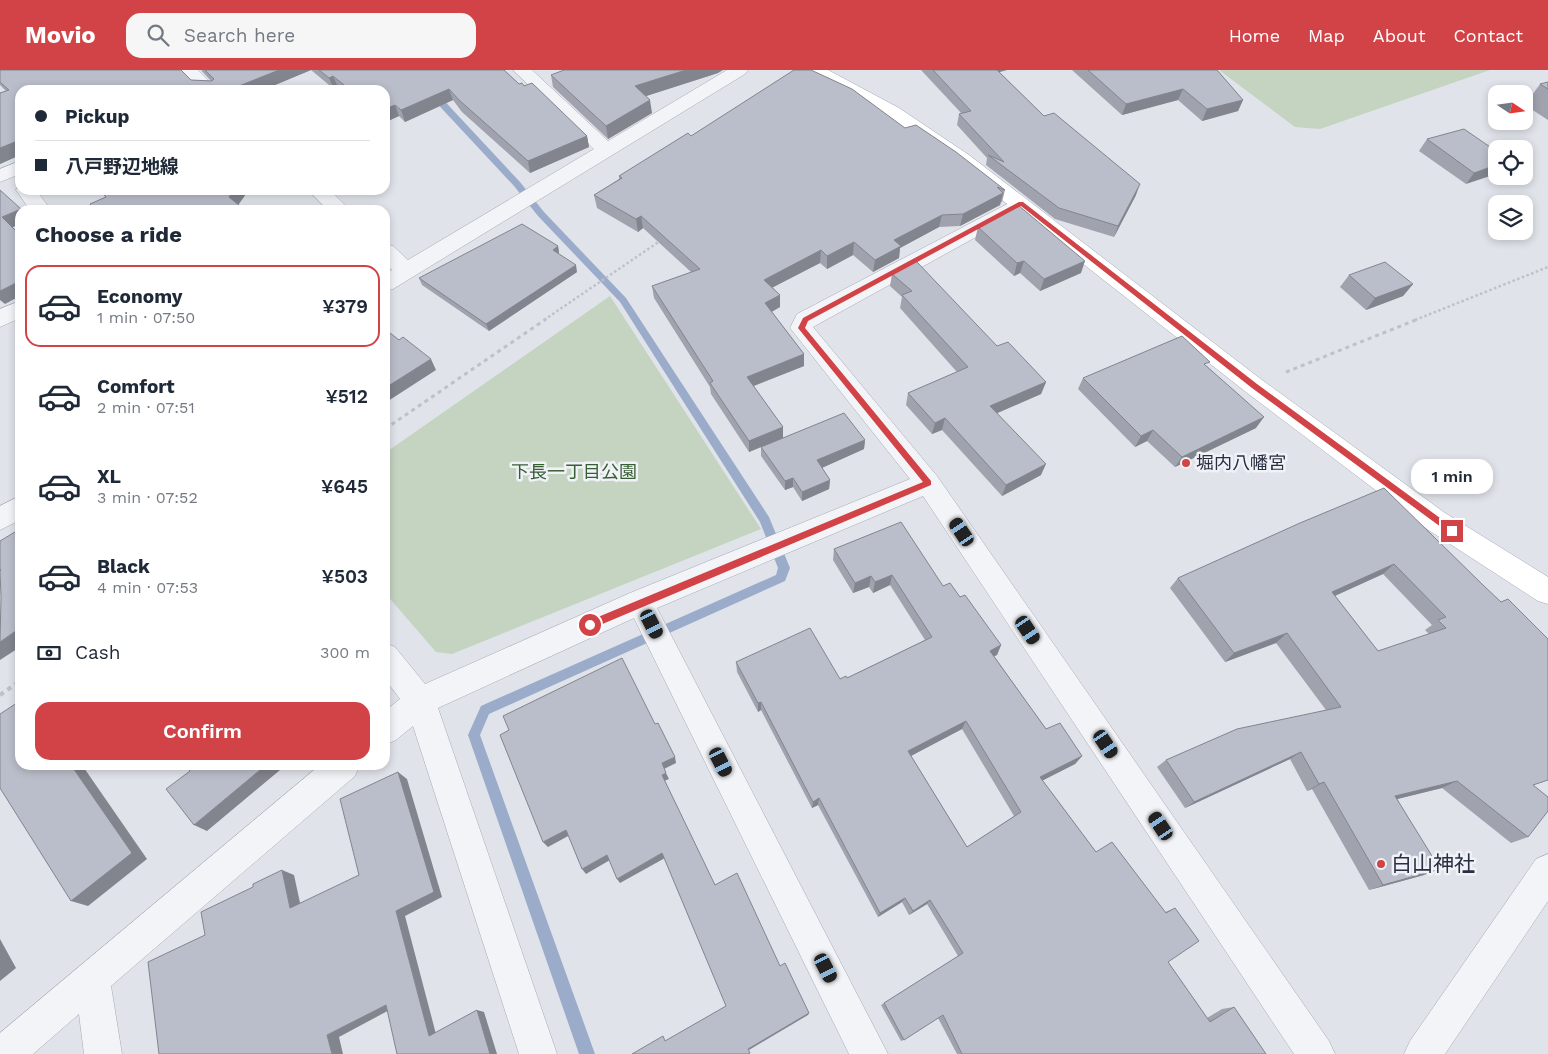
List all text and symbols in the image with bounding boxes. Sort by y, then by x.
search box [126,13,476,58]
text: Movio [25,21,96,49]
icon: search [144,21,172,49]
text: Search here [184,24,295,47]
text: Home [1229,25,1280,46]
text: Map [1308,25,1345,46]
text: About [1373,25,1425,46]
text: Contact [1453,25,1523,46]
north arrow [1488,85,1532,130]
map controls [1488,85,1533,240]
text: Pickup [65,105,129,128]
button: locate [1488,140,1533,185]
text: 八戸野辺地線 [65,155,179,178]
button: layers [1488,195,1533,240]
text: Choose a ride [35,222,182,247]
icon: car [37,284,82,329]
text: Economy [97,285,182,308]
text: ¥379 [322,295,368,318]
text: 1 min · 07:50 [97,308,195,327]
icon: car [37,374,82,419]
text: Comfort [97,375,175,398]
text: ¥512 [325,385,368,408]
text: 2 min · 07:51 [97,398,195,417]
place label: 堀内八幡宮 [1196,452,1286,473]
marker: 堀内八幡宮 [1180,457,1192,469]
callout: 1 min [1411,458,1493,494]
park label: 下長一丁目公園 [511,461,637,482]
icon: car [37,464,82,509]
text: XL [97,465,121,488]
text: 1 min [1431,467,1473,486]
text: ¥645 [321,475,368,498]
text: 3 min · 07:52 [97,488,198,507]
car [947,515,976,549]
route end [1441,520,1463,542]
icon: car [37,554,82,599]
text: Black [97,555,150,578]
text: ¥503 [322,565,368,588]
text: 4 min · 07:53 [97,578,198,597]
car [638,607,665,641]
car [1013,613,1042,647]
route start [579,614,601,636]
icon: cash [35,639,63,667]
text: Cash [75,641,121,664]
text: 300 m [320,643,370,662]
button: Confirm [35,702,370,760]
car [1091,727,1120,761]
car [707,745,734,779]
car [1146,809,1175,843]
place label: 白山神社 [1391,851,1475,876]
marker: 白山神社 [1375,858,1387,870]
car [812,951,839,985]

